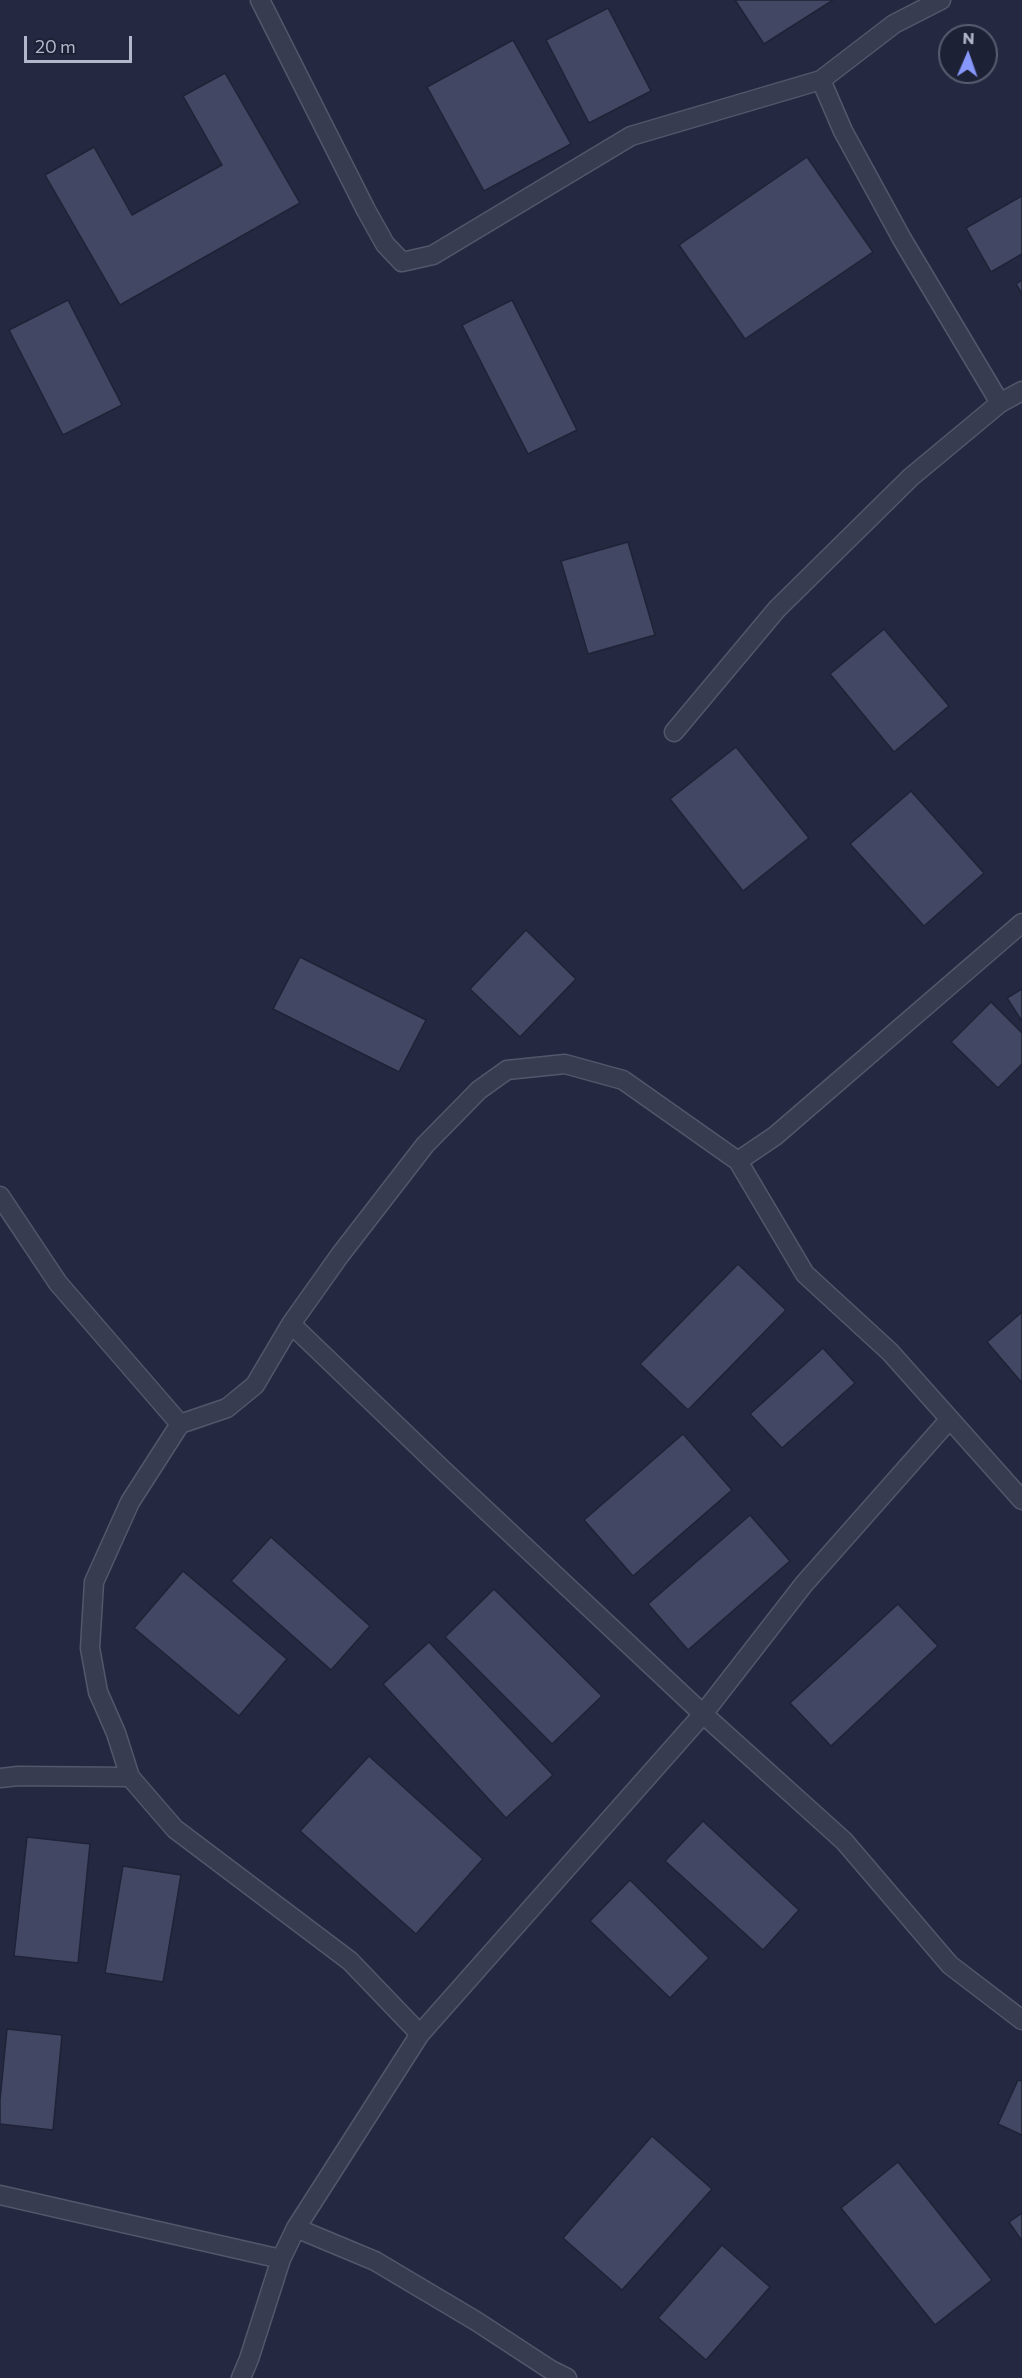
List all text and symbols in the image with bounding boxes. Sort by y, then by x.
scale bar [27,24,135,62]
north arrow [938,24,998,84]
text: N [962,28,975,47]
text: 20 m [35,35,76,57]

